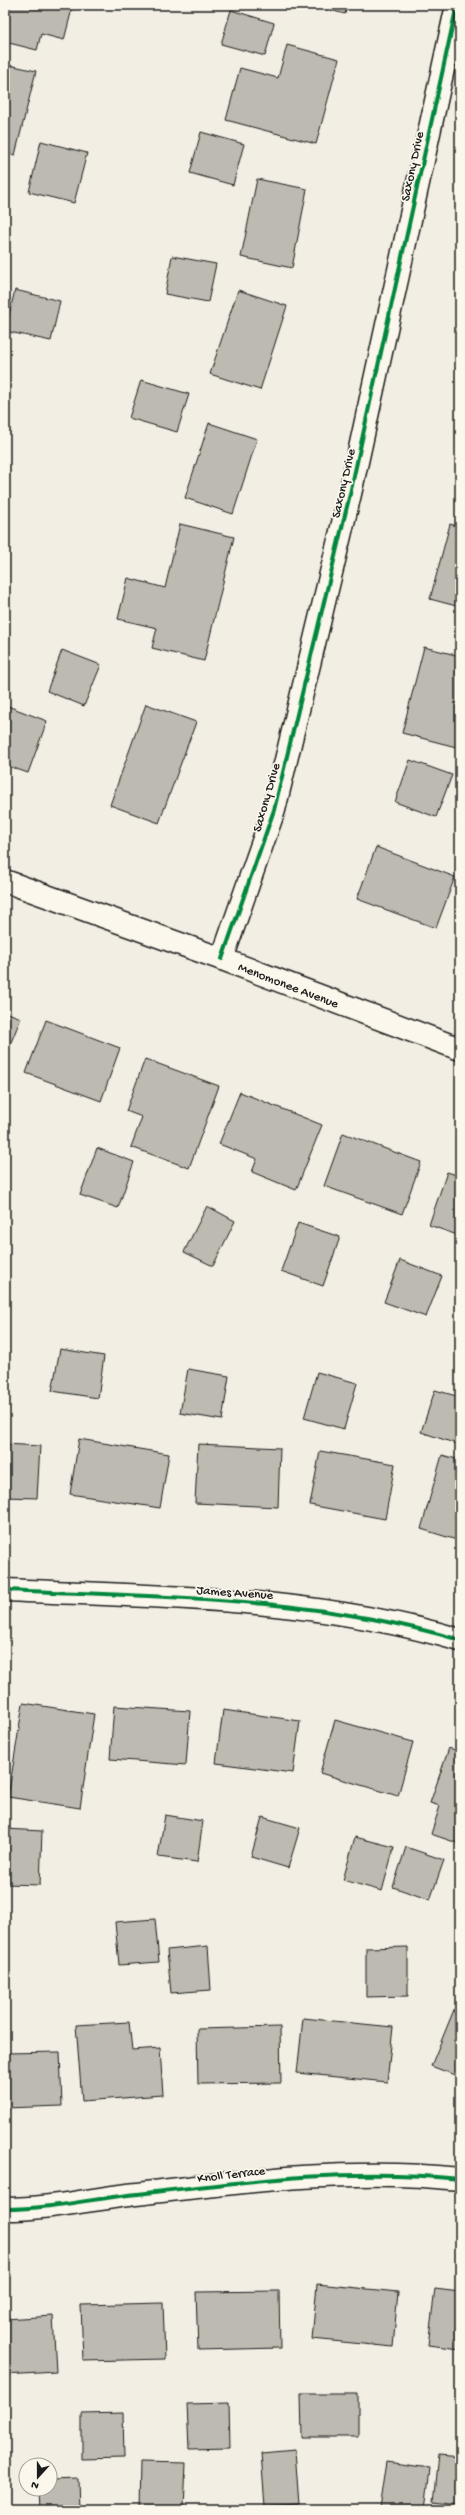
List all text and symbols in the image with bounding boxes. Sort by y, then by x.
street label: Saxony Drive [399,130,428,203]
street label: Saxony Drive [329,447,360,520]
street label: Saxony Drive [250,761,284,834]
street label: Menomonee Avenue [236,960,341,1013]
street label: James Avenue [196,1583,274,1604]
street label: Knoll Terrace [197,2164,266,2187]
north arrow [18,2457,58,2497]
text: N [30,2478,41,2491]

